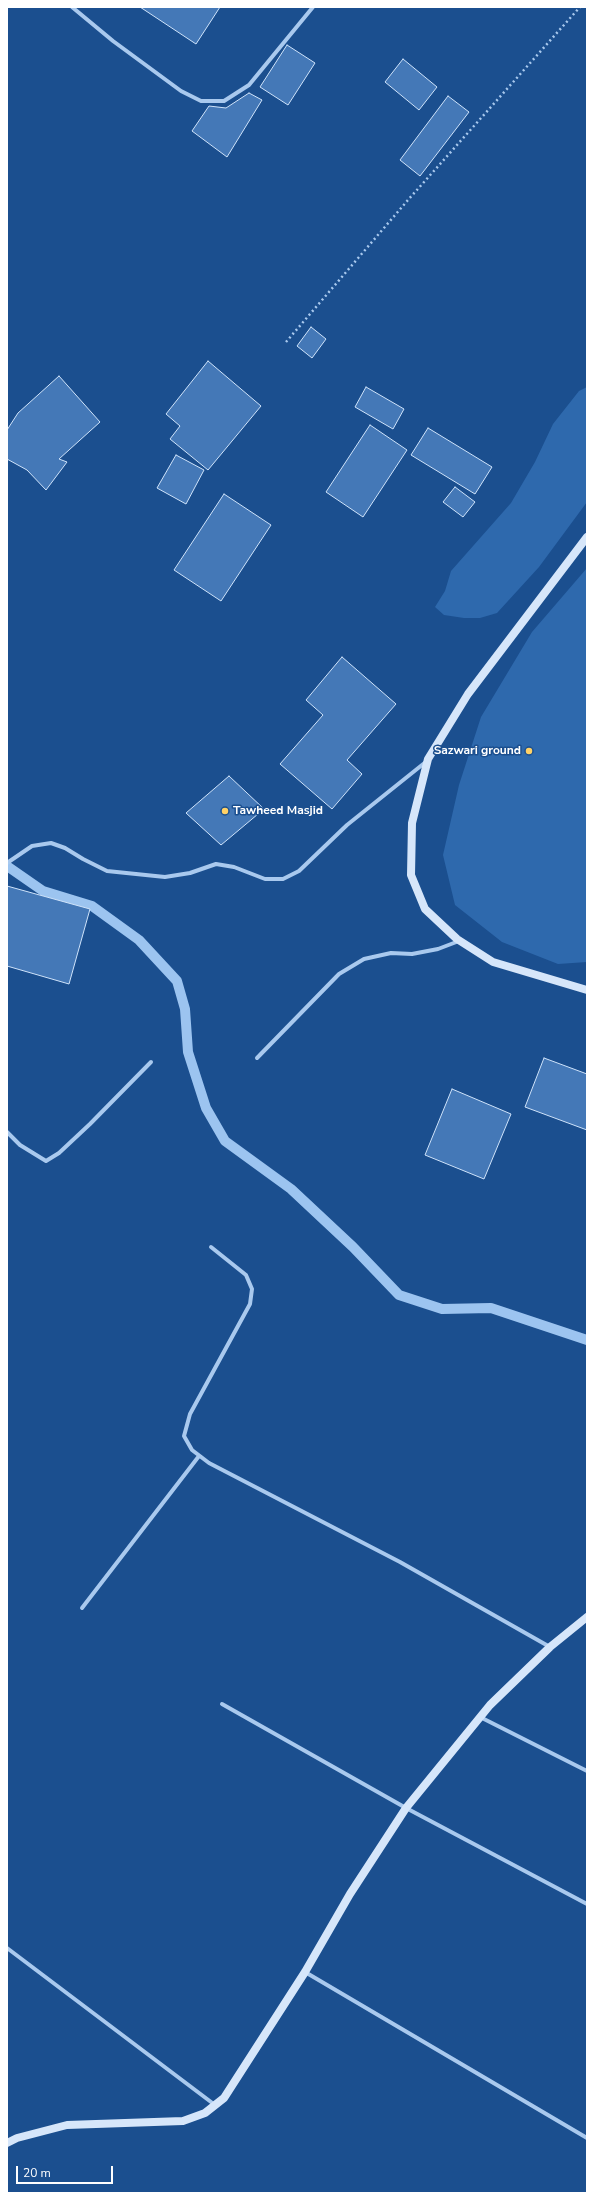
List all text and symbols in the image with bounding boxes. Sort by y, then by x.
place label: Sazwari ground [434,744,521,758]
marker: Sazwari ground [524,746,534,756]
place label: Tawheed Masjid [233,804,323,818]
marker: Tawheed Masjid [220,806,230,816]
scale bar [18,2158,115,2184]
text: 20 m [23,2165,51,2181]

